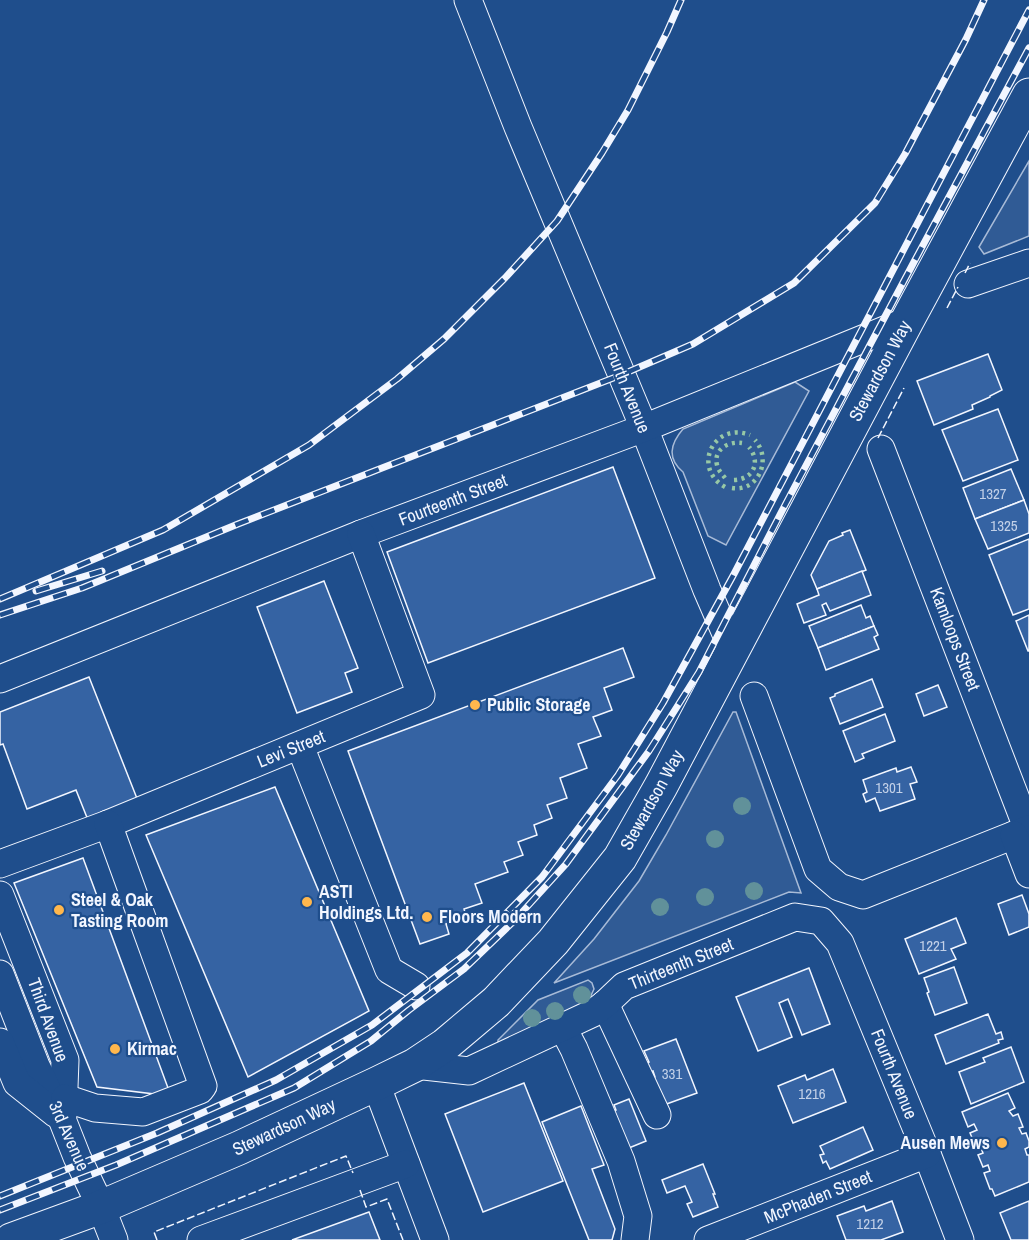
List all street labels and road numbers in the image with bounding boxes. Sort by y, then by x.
street label: Stewardson Way [842,315,917,426]
street label: Fourth Avenue [598,339,657,437]
street label: Fourteenth Street [395,467,511,532]
street label: Kamloops Street [924,583,987,694]
street label: Levi Street [253,724,329,773]
street label: Stewardson Way [614,745,690,854]
street label: Thirteenth Street [625,931,737,996]
street label: Third Avenue [22,974,75,1065]
street label: Fourth Avenue [865,1025,924,1123]
street label: Stewardson Way [228,1091,340,1161]
street label: 3rd Avenue [43,1097,96,1175]
street label: McPhaden Street [760,1164,875,1229]

